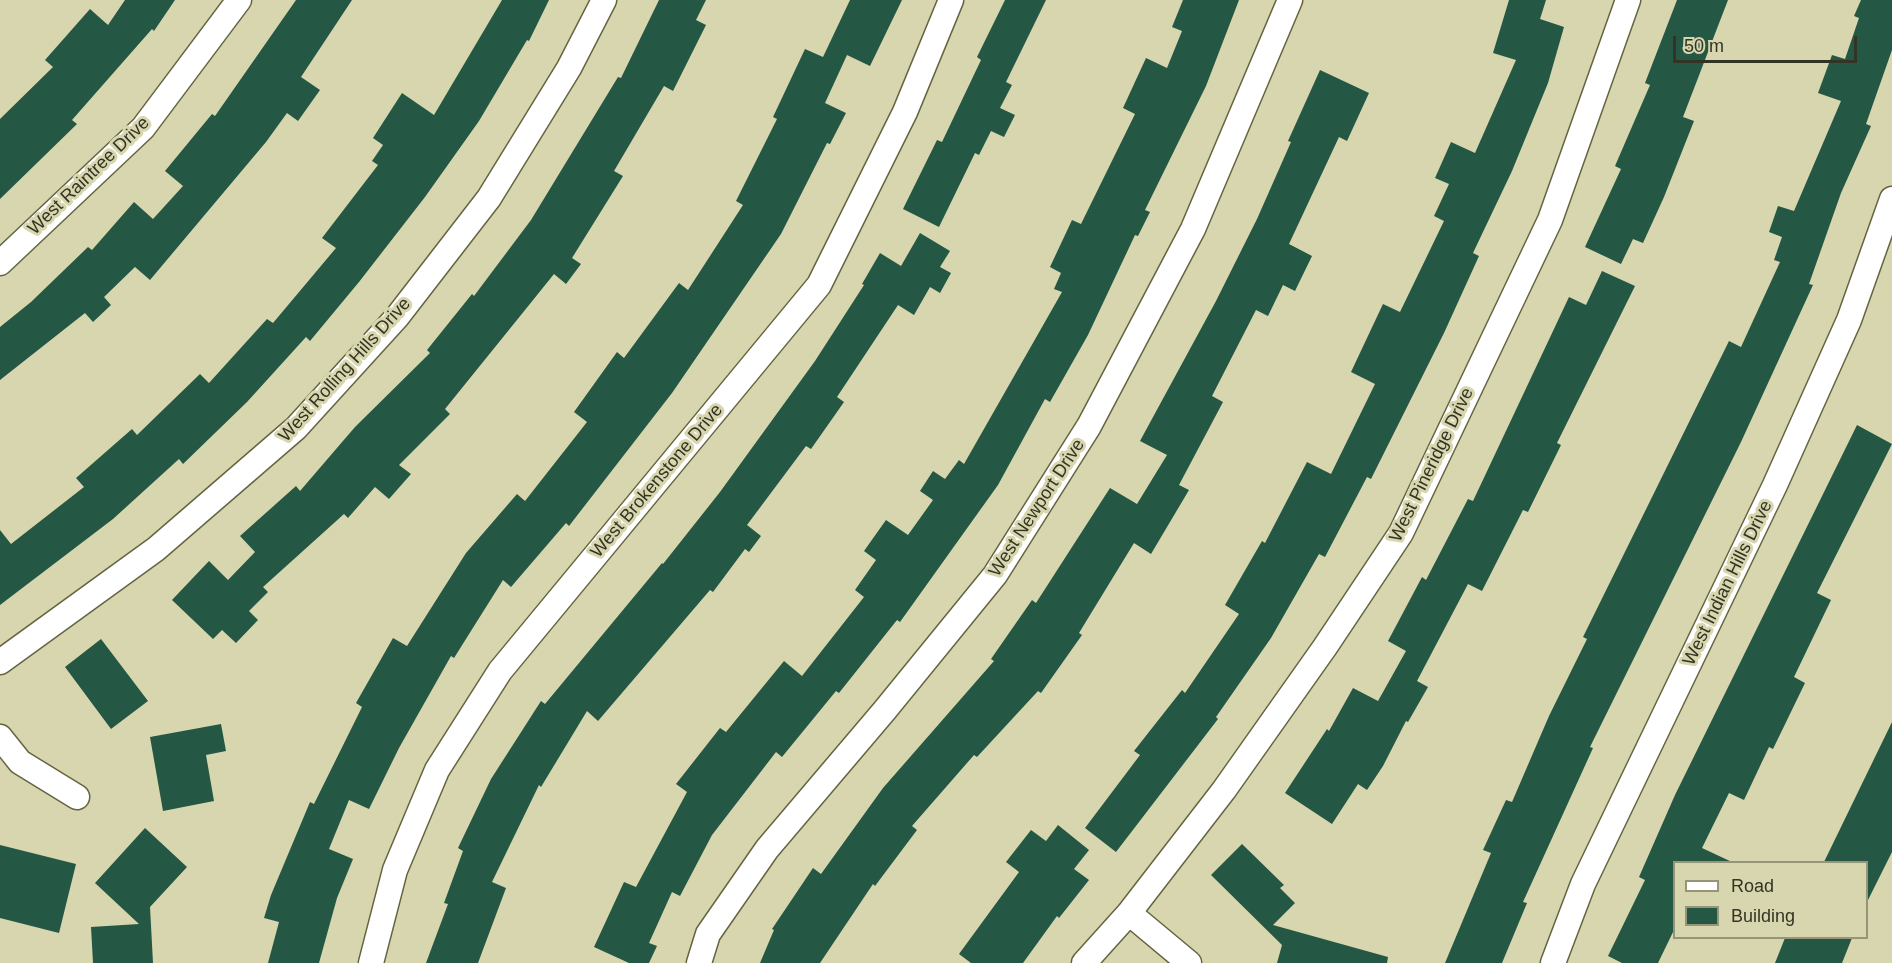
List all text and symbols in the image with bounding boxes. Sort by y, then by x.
scale bar [1676,24,1860,62]
text: 50 m [1684,36,1724,56]
street label: West Raintree Drive [24,112,154,240]
street label: West Rolling Hills Drive [275,293,415,447]
street label: West Pineridge Drive [1385,384,1479,546]
street label: West Brokenstone Drive [586,400,728,562]
street label: West Newport Drive [984,435,1090,581]
street label: West Indian Hills Drive [1679,497,1777,669]
legend [1673,861,1868,939]
text: Road [1731,876,1774,896]
text: Building [1731,906,1795,926]

